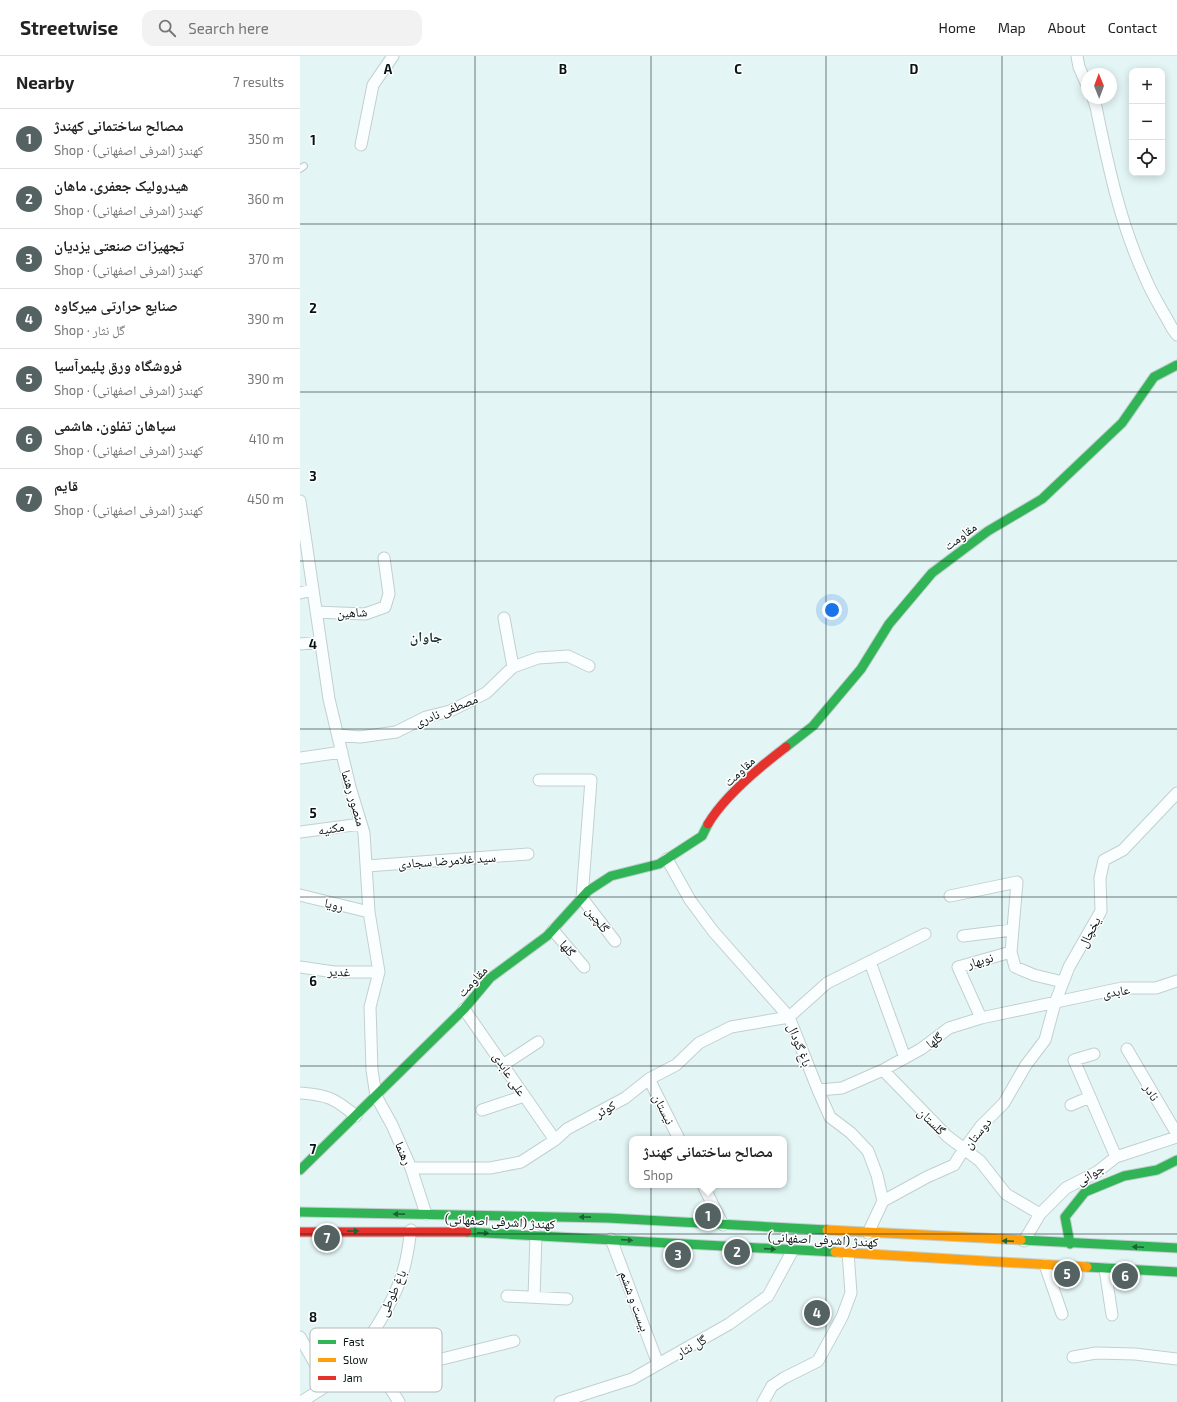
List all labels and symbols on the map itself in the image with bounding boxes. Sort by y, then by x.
text: A [384,61,393,77]
text: B [559,61,567,77]
text: C [734,61,742,77]
text: D [910,61,919,77]
north arrow [1081,68,1117,104]
text: 1 [310,132,316,148]
text: 2 [309,300,317,316]
text: 3 [309,468,317,484]
street label: مقاومت [940,518,980,554]
your location [822,600,842,620]
street label: شاهین [336,603,368,622]
district label: جاوان [410,628,442,646]
text: 4 [309,636,317,652]
street label: مصطفی نادری [412,690,480,731]
street label: مقاومت [720,753,759,790]
street label: منصور رهنما [337,768,370,828]
text: 5 [309,805,317,821]
street label: مکنیه [317,818,345,838]
street label: سید غلامرضا سجادی [397,849,497,872]
street label: رویا [323,894,345,915]
street label: گلچین [582,902,614,937]
street label: یخچال [1074,914,1105,951]
street label: گلها [556,936,580,960]
street label: نوبهار [964,949,995,973]
street label: غدیر [326,962,351,981]
street label: مقاومت [454,962,491,1001]
text: 6 [309,973,317,989]
street label: عابدی [1101,981,1131,1002]
street label: باغ گودال [783,1021,816,1070]
street label: گلها [922,1028,946,1051]
street label: علی عابدی [489,1049,530,1100]
street label: نادر [1139,1080,1163,1104]
street label: نیستان [649,1091,678,1128]
street label: کوثر [591,1097,619,1122]
street label: گلستان [914,1104,950,1139]
street label: دوستان [960,1114,995,1153]
street label: رهنما [391,1139,416,1168]
text: 7 [310,1141,317,1157]
street label: جوانی [1073,1159,1107,1189]
pin: 1 [695,1201,721,1231]
one-way arrow [393,1210,405,1217]
street label: کهندژ (اشرفی اصفهانی) [444,1210,556,1233]
one-way arrow [578,1214,591,1220]
pin: 7 [314,1223,340,1253]
one-way arrow [347,1228,360,1234]
street label: کهندژ (اشرفی اصفهانی) [767,1228,879,1251]
one-way arrow [477,1229,489,1236]
one-way arrow [621,1236,633,1243]
pin: 2 [724,1237,750,1267]
one-way arrow [1002,1237,1014,1244]
pin: 3 [665,1240,691,1270]
one-way arrow [1131,1244,1144,1250]
one-way arrow [764,1246,777,1252]
pin: 5 [1054,1259,1080,1289]
pin: 6 [1112,1261,1138,1291]
street label: باغ طوطی [375,1267,411,1320]
street label: بیست و ششم [616,1268,653,1334]
pin: 4 [804,1298,830,1328]
text: 8 [309,1309,317,1325]
legend [310,1328,442,1392]
street label: گل نثار [672,1331,710,1362]
text: Fast [343,1335,365,1348]
text: Slow [343,1353,368,1366]
text: Jam [343,1371,362,1384]

